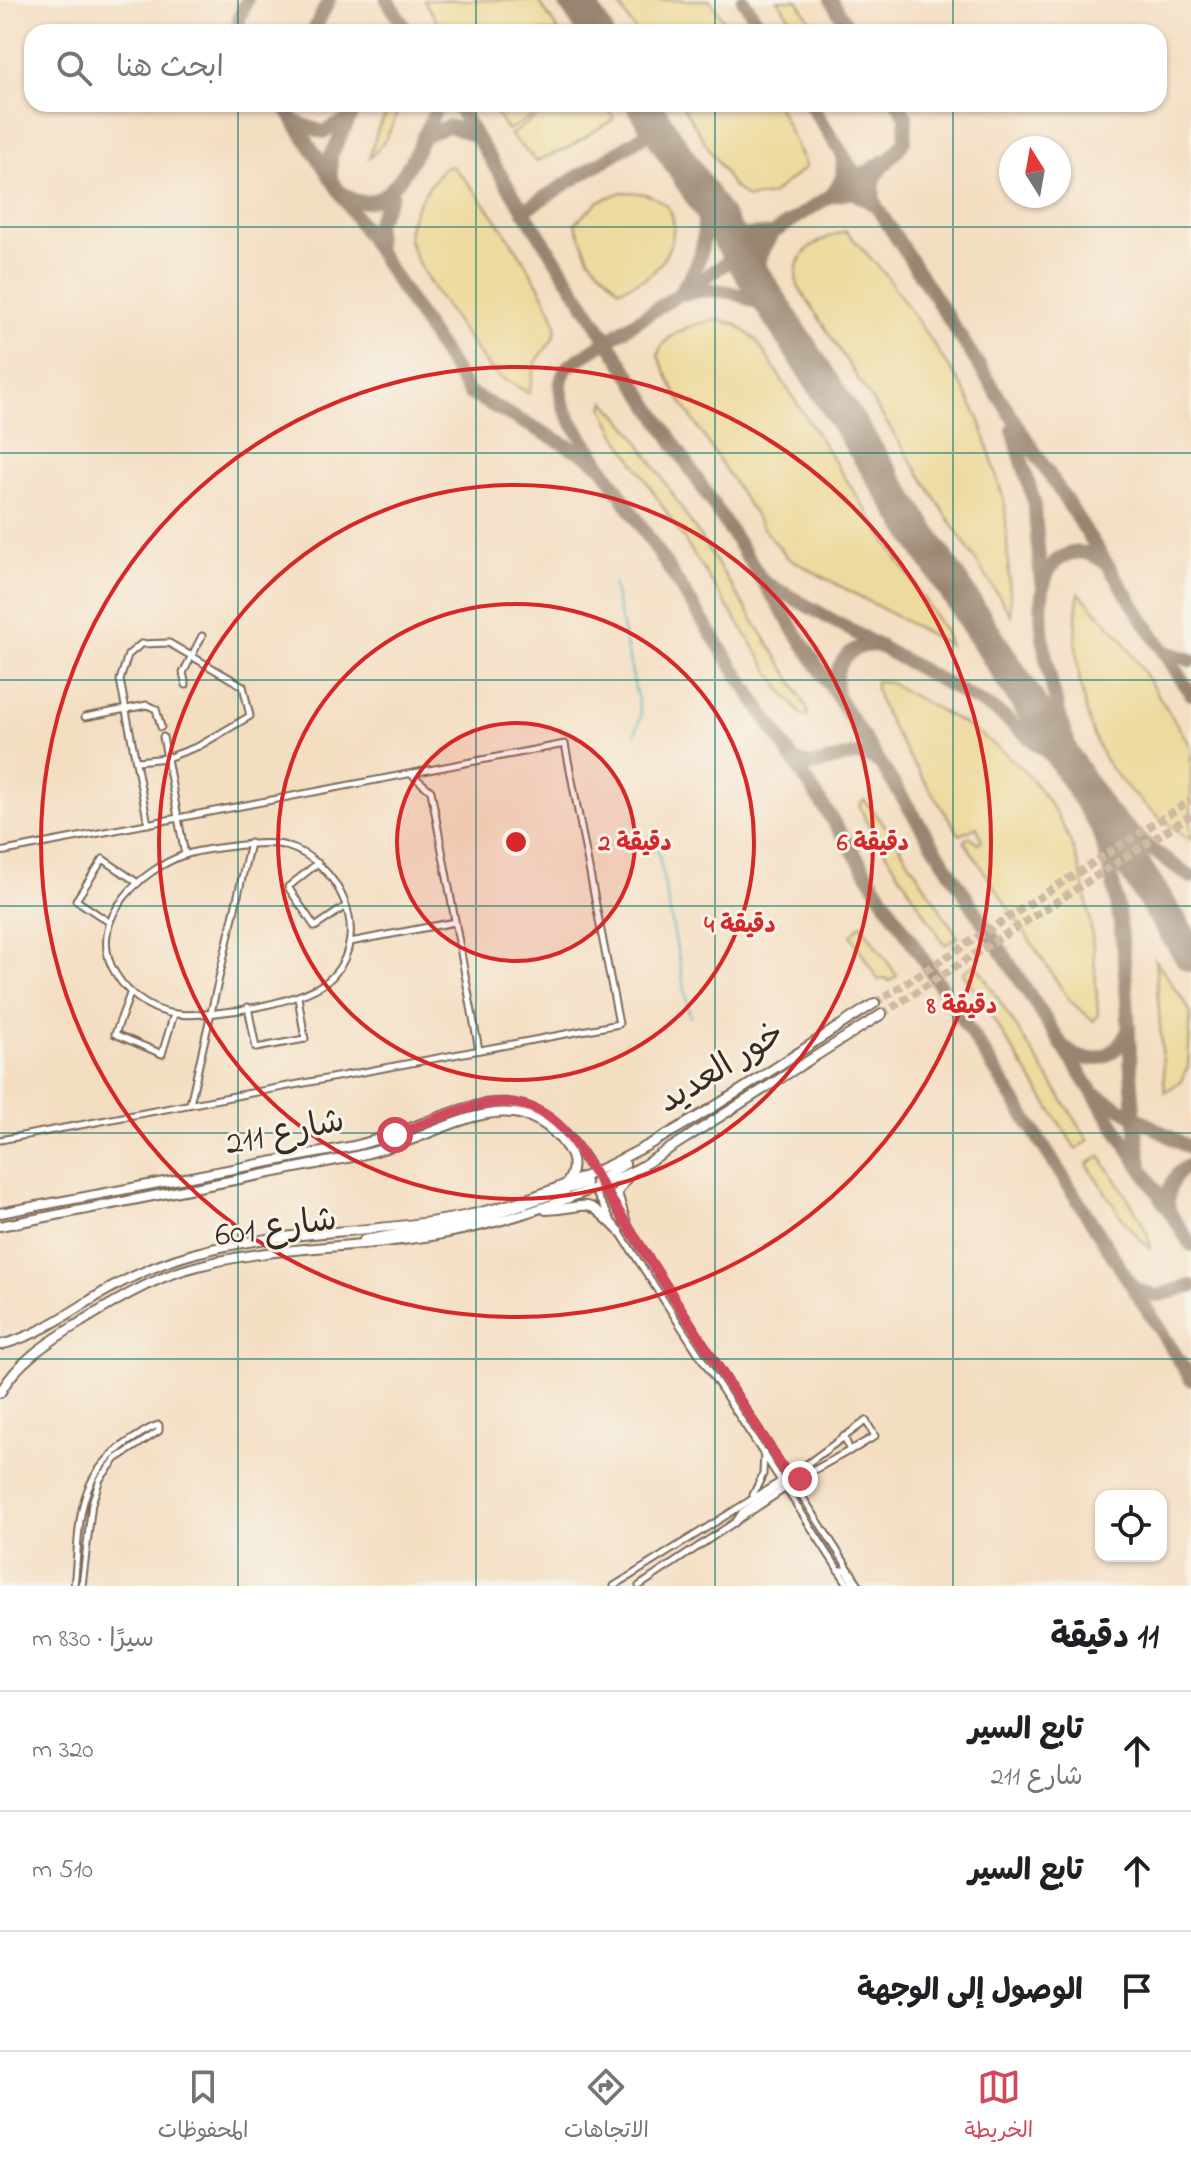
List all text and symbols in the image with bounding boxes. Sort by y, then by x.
search box [24,24,1167,112]
icon: search [52,46,96,90]
text: ابحث هنا [116,47,224,91]
north arrow [999,136,1071,208]
text: 2 دقيقة [597,827,672,862]
text: 6 دقيقة [837,827,909,862]
centre of rings [502,828,530,856]
text: 4 دقيقة [704,909,776,944]
text: 8 دقيقة [926,990,997,1025]
street label: خور العديد [649,1010,795,1128]
street label: شارع 211 [221,1097,349,1171]
route start [377,1117,413,1153]
street label: شارع 601 [212,1196,340,1262]
route end [782,1461,818,1497]
map controls [1095,1490,1167,1562]
button: locate [1095,1490,1167,1562]
text: 11 دقيقة [1050,1614,1159,1664]
text: سيرًا · 830 m [32,1621,154,1659]
text: تابع السير [969,1709,1083,1753]
icon: ahead [1115,1729,1159,1773]
text: 320 m [32,1732,94,1770]
text: شارع 211 [991,1759,1083,1797]
icon: ahead [1115,1849,1159,1893]
text: تابع السير [969,1850,1083,1894]
text: 510 m [32,1852,93,1890]
icon: arrive [1115,1969,1159,2013]
text: الوصول إلى الوجهة [857,1970,1083,2014]
tab: المحفوظات [158,2065,248,2149]
tab: الاتجاهات [564,2065,649,2149]
tab: الخريطة [965,2065,1033,2149]

